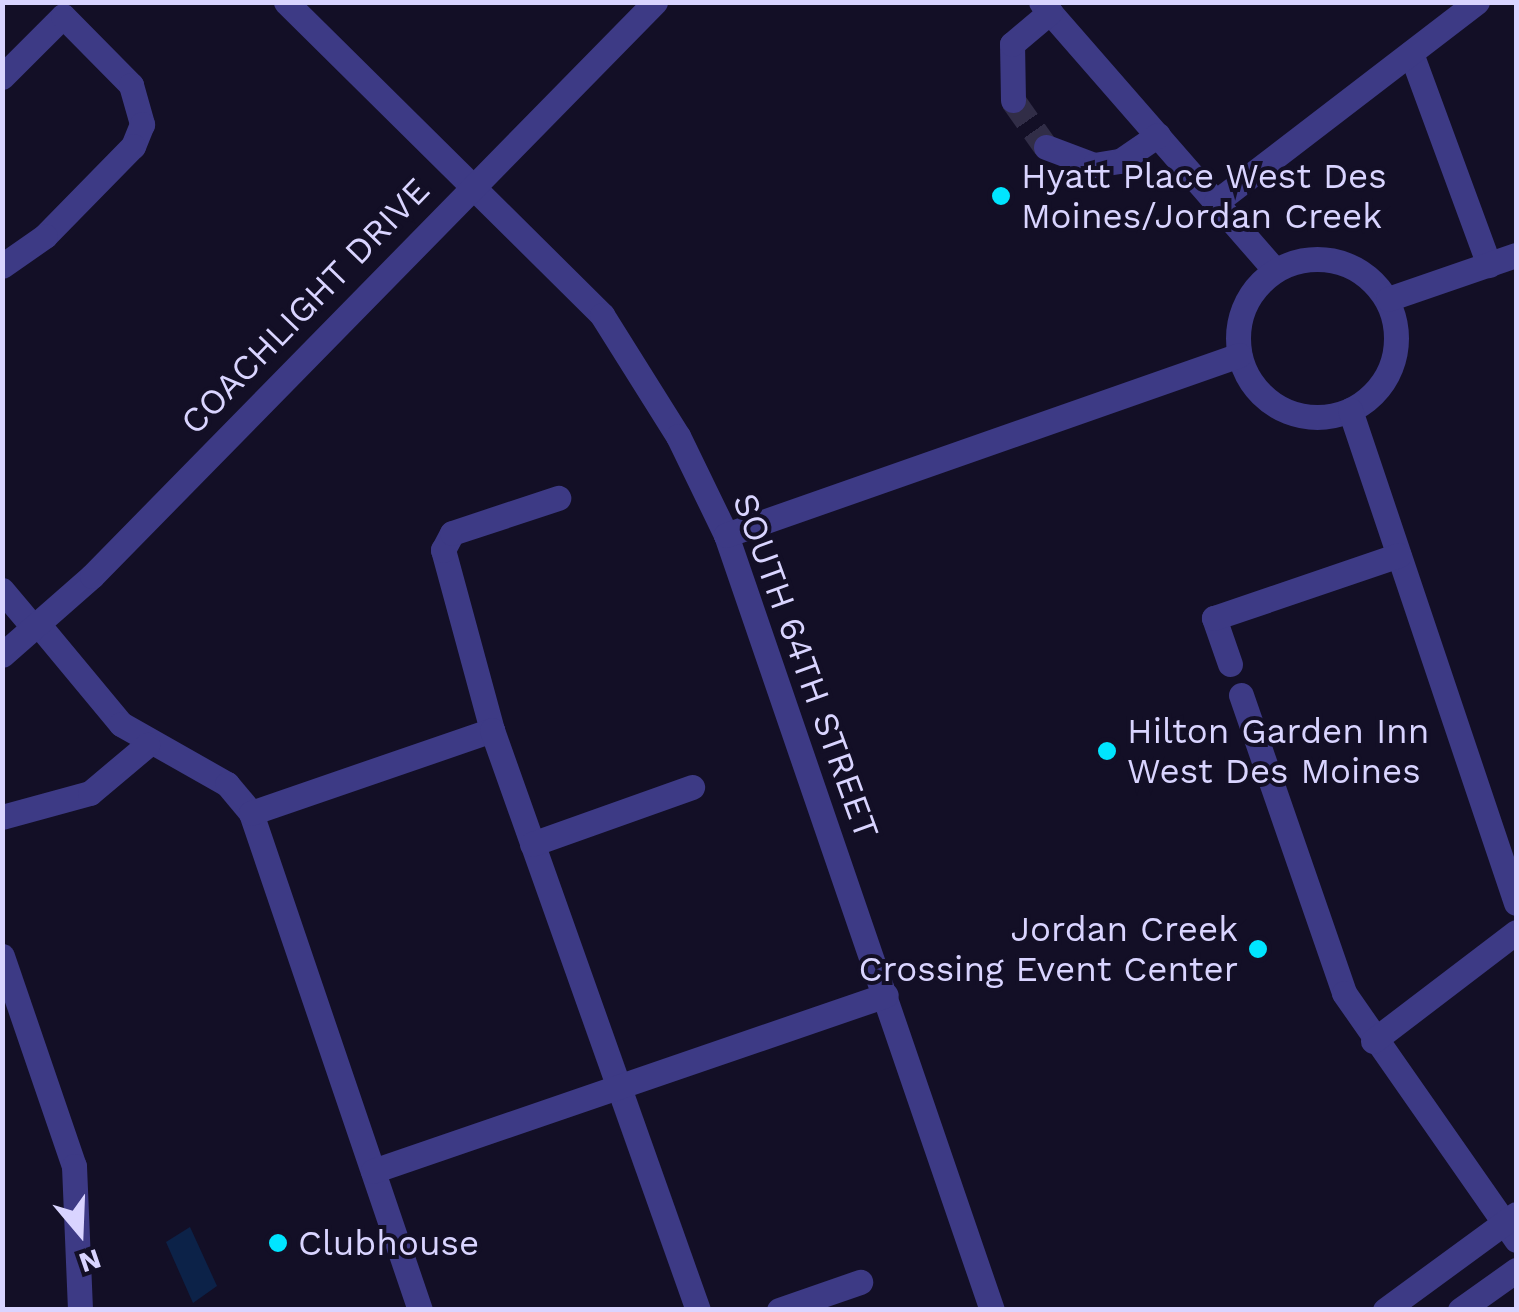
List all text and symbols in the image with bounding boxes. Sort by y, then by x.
place label: Hyatt Place West Des Moines/Jordan Creek [1021,155,1388,237]
street label: COACHLIGHT DRIVE [172,169,438,443]
marker: Hyatt Place West Des Moines/Jordan Creek [990,185,1012,207]
street label: SOUTH 64TH STREET [724,488,888,844]
place label: Hilton Garden Inn West Des Moines [1127,710,1429,792]
marker: Hilton Garden Inn West Des Moines [1096,740,1118,762]
place label: Jordan Creek Crossing Event Center [858,908,1238,990]
marker: Jordan Creek Crossing Event Center [1247,938,1269,960]
north arrow [30,1182,130,1282]
place label: Clubhouse [298,1222,479,1264]
marker: Clubhouse [267,1232,289,1254]
text: N [75,1242,105,1280]

